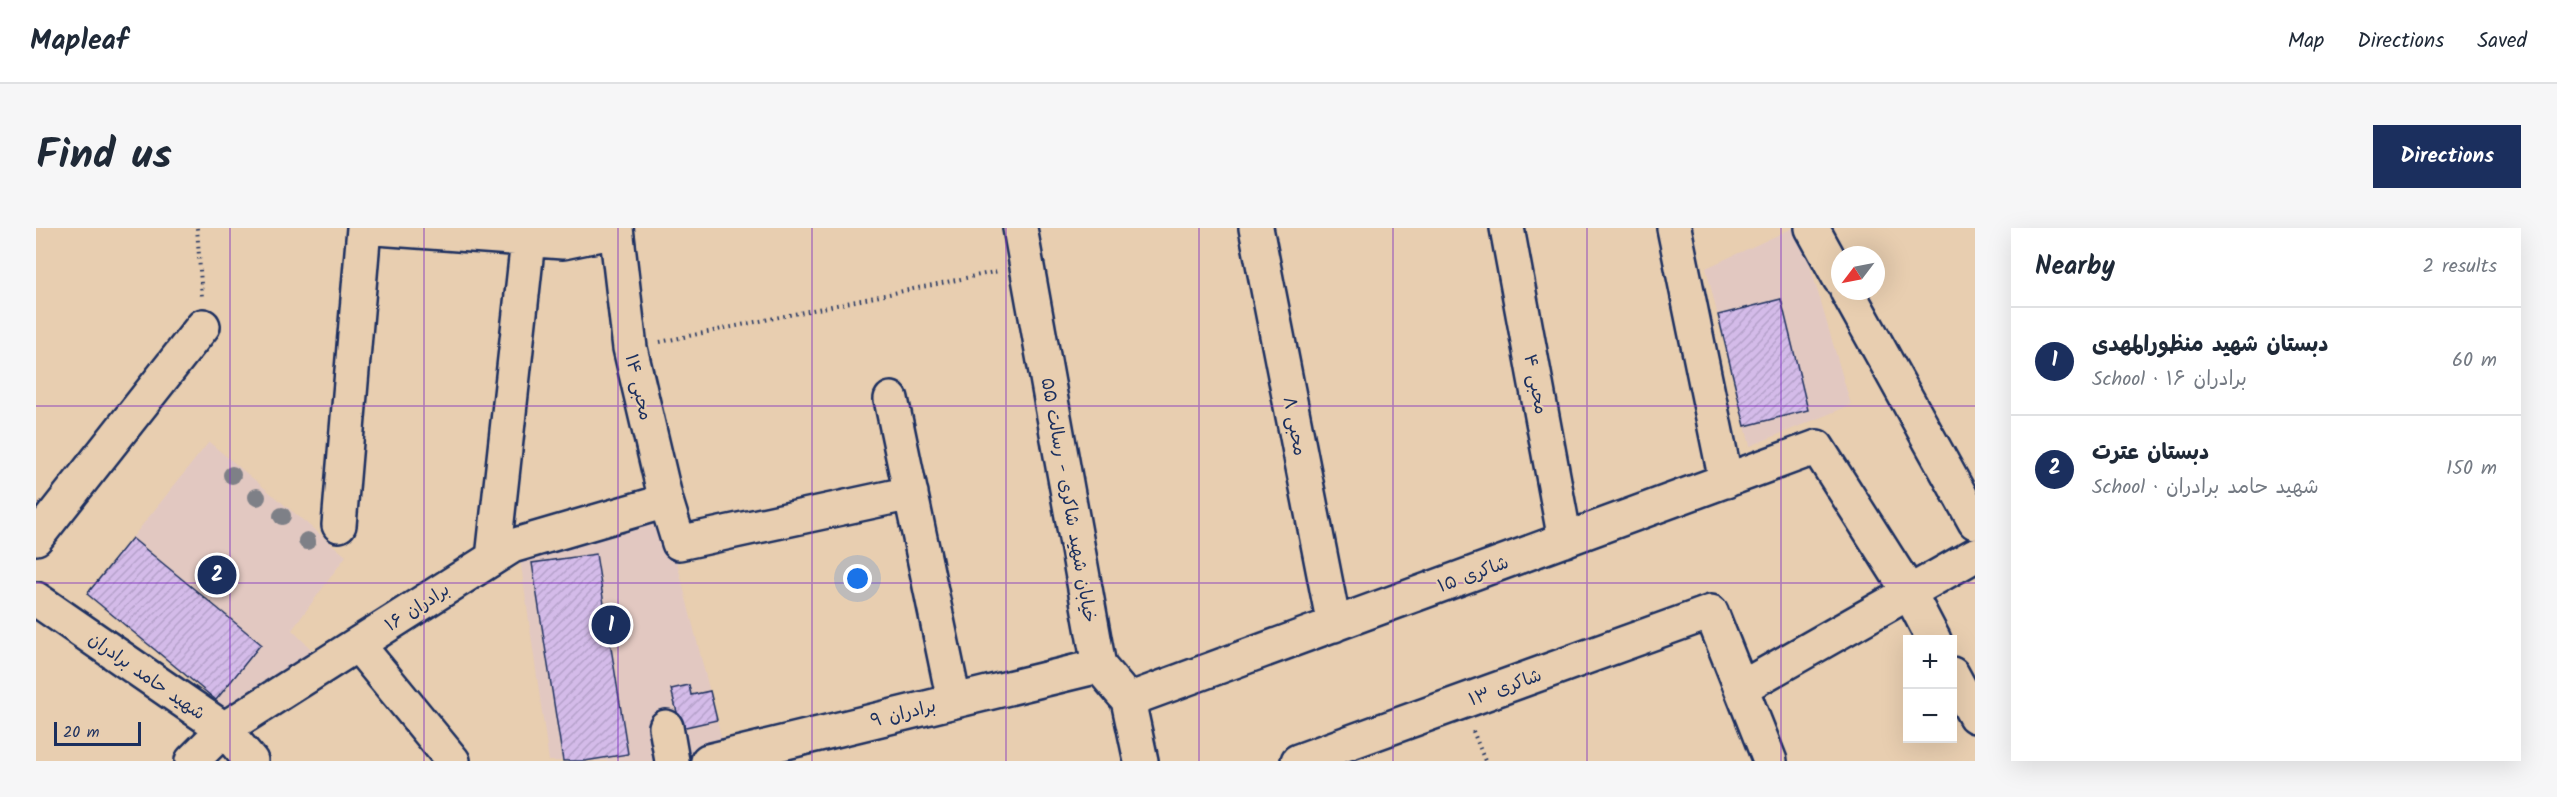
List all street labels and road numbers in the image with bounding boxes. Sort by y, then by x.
street label: محبی ۱۴ [616,351,659,423]
street label: محبی ۴ [1514,352,1555,417]
street label: خیابان شهید شاکری - رسالت ۵۵ [1032,375,1103,625]
street label: محبی ۸ [1274,394,1313,459]
street label: شاکری ۱۵ [1434,549,1513,602]
street label: برادران ۱۶ [379,576,456,640]
street label: شهید حامد برادران [82,626,211,729]
street label: شاکری ۱۳ [1465,662,1546,715]
street label: برادران ۹ [868,692,939,737]

